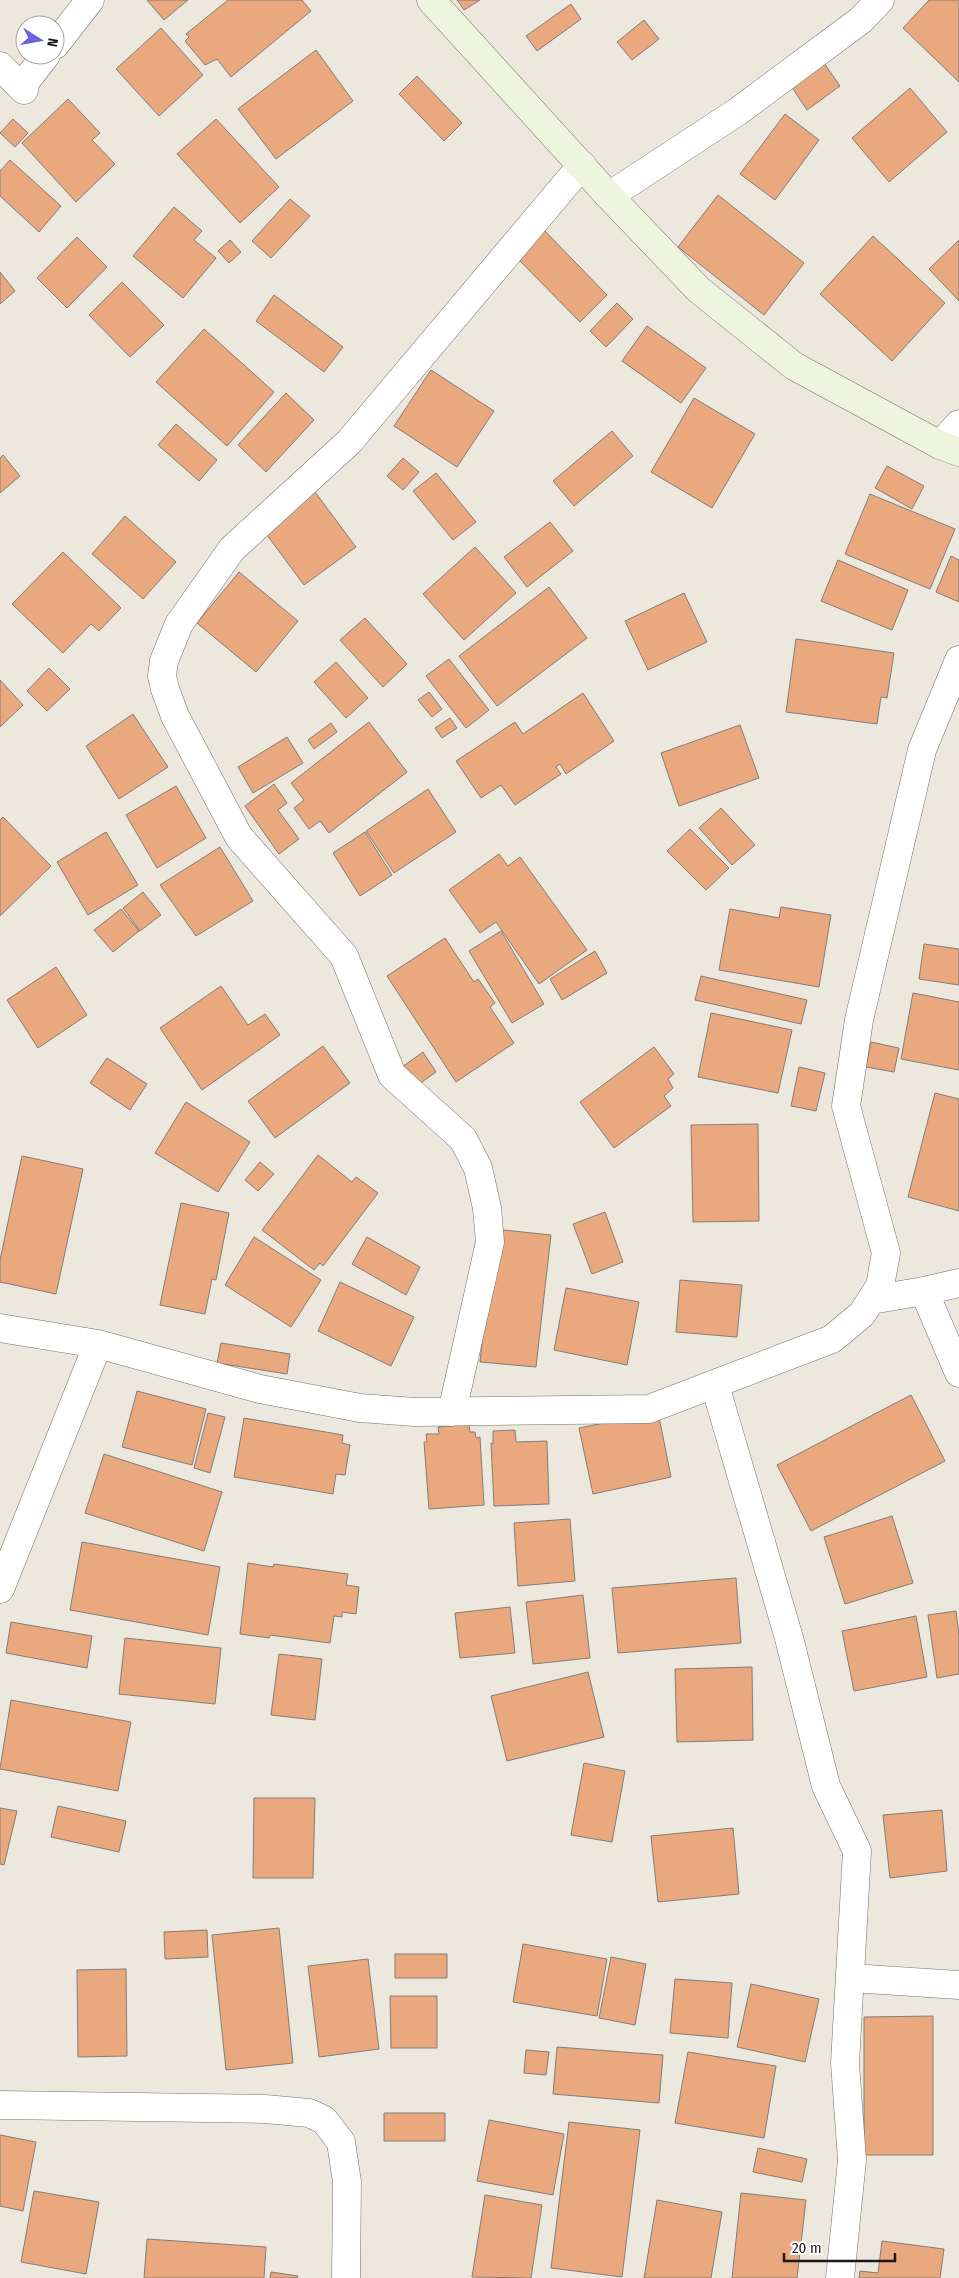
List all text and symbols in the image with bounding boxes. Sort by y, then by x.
north arrow [15,15,65,65]
text: N [43,37,61,48]
scale bar [784,2230,895,2262]
text: 20 m [792,2239,822,2257]

